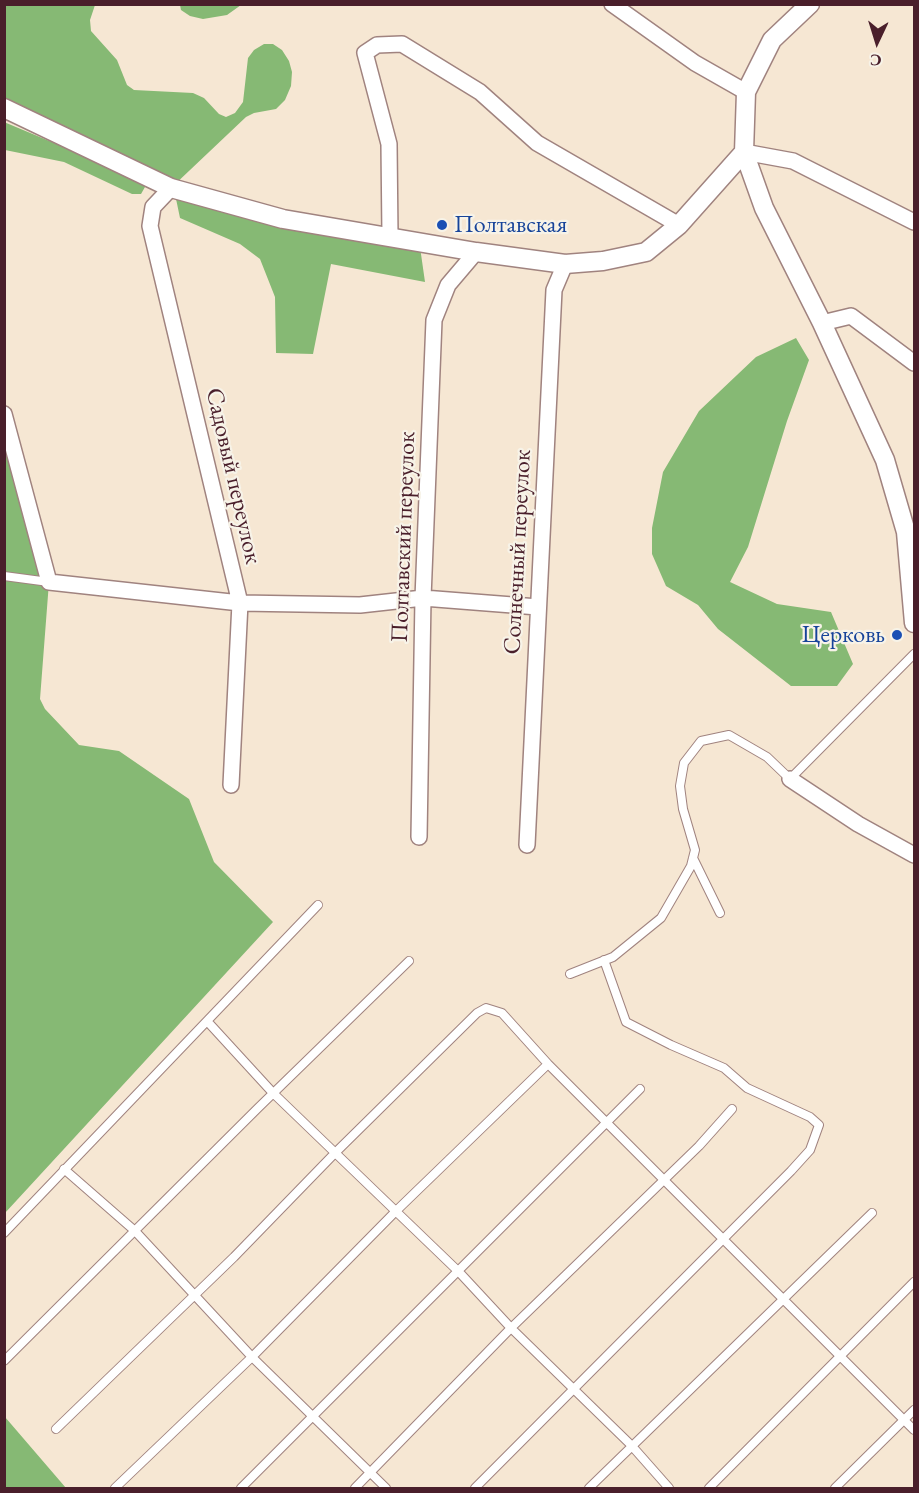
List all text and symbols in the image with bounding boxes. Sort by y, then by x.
north arrow [847,12,907,72]
text: С [869,50,882,71]
place label: Полтавская [454,211,567,239]
marker: Полтавская [435,218,449,232]
street label: Садовый переулок [199,385,267,567]
street label: Полтавский переулок [386,431,422,643]
street label: Солнечный переулок [498,449,538,655]
place label: Церковь [802,621,885,649]
marker: Церковь [890,628,904,642]

